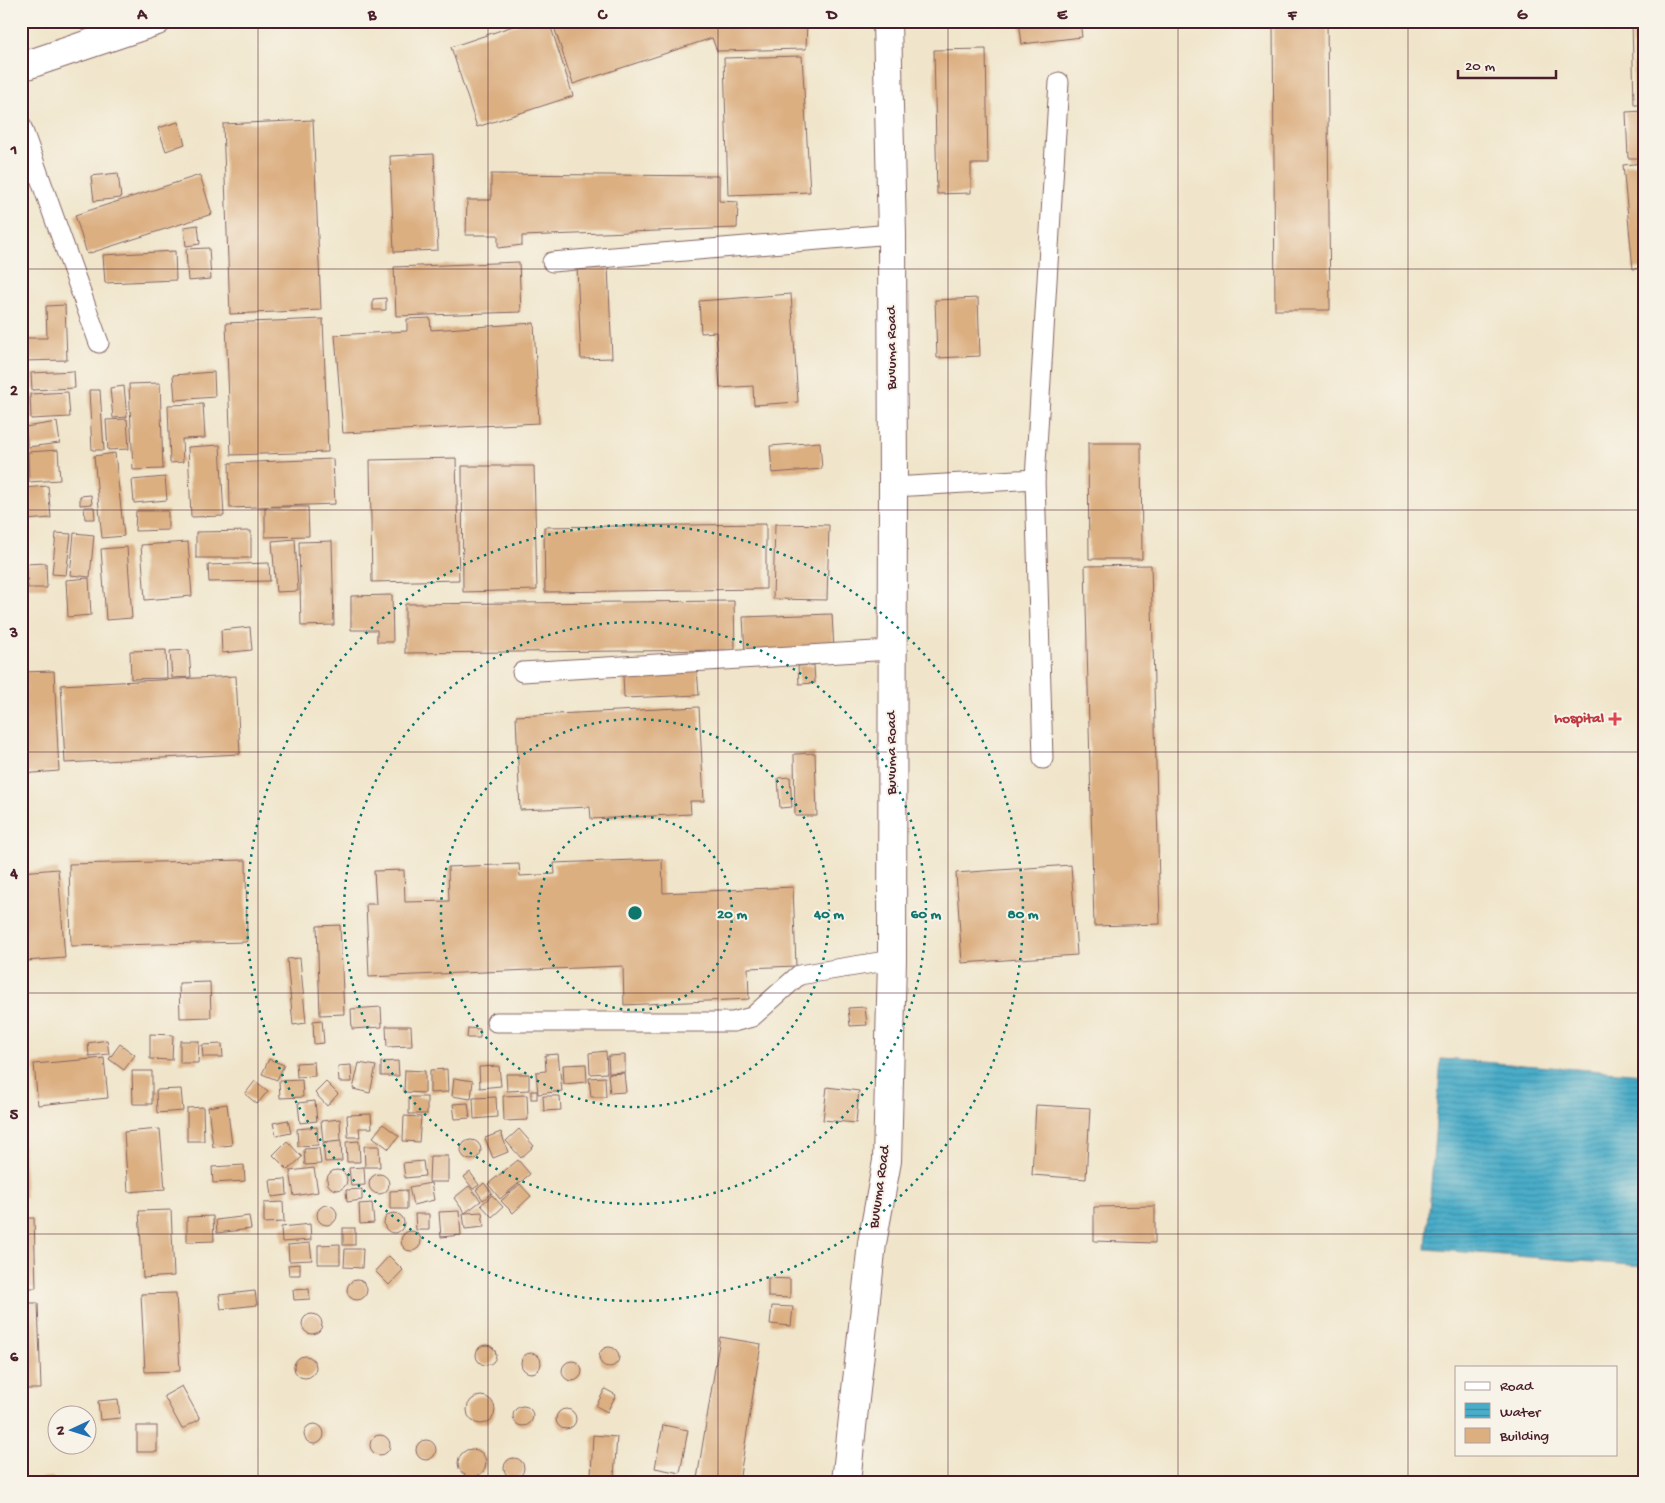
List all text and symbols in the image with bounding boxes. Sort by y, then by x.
text: A [136,7,148,26]
text: B [367,7,377,26]
text: C [597,7,608,26]
text: D [825,7,838,26]
text: E [1057,7,1068,26]
text: F [1287,7,1298,26]
text: G [1517,7,1528,26]
scale bar [1458,48,1555,80]
text: 20 m [1465,58,1495,76]
text: 1 [10,142,17,161]
street label: Buvuma Road [883,305,901,391]
text: 2 [10,383,18,402]
text: 3 [9,625,18,644]
street label: Buvuma Road [883,710,901,796]
place label: hospital [1554,710,1605,728]
marker: hospital [1608,712,1622,726]
text: 4 [9,866,18,885]
centre of rings [626,904,644,922]
text: 20 m [717,906,747,924]
text: 40 m [813,906,844,924]
text: 60 m [911,906,942,924]
text: 80 m [1008,906,1039,924]
text: 5 [10,1107,19,1126]
street label: Buvuma Road [865,1143,895,1231]
text: 6 [10,1349,19,1368]
legend [1455,1366,1618,1456]
text: Road [1500,1378,1534,1396]
text: Water [1500,1404,1542,1422]
north arrow [48,1406,98,1456]
text: N [53,1426,70,1436]
text: Building [1499,1428,1549,1446]

